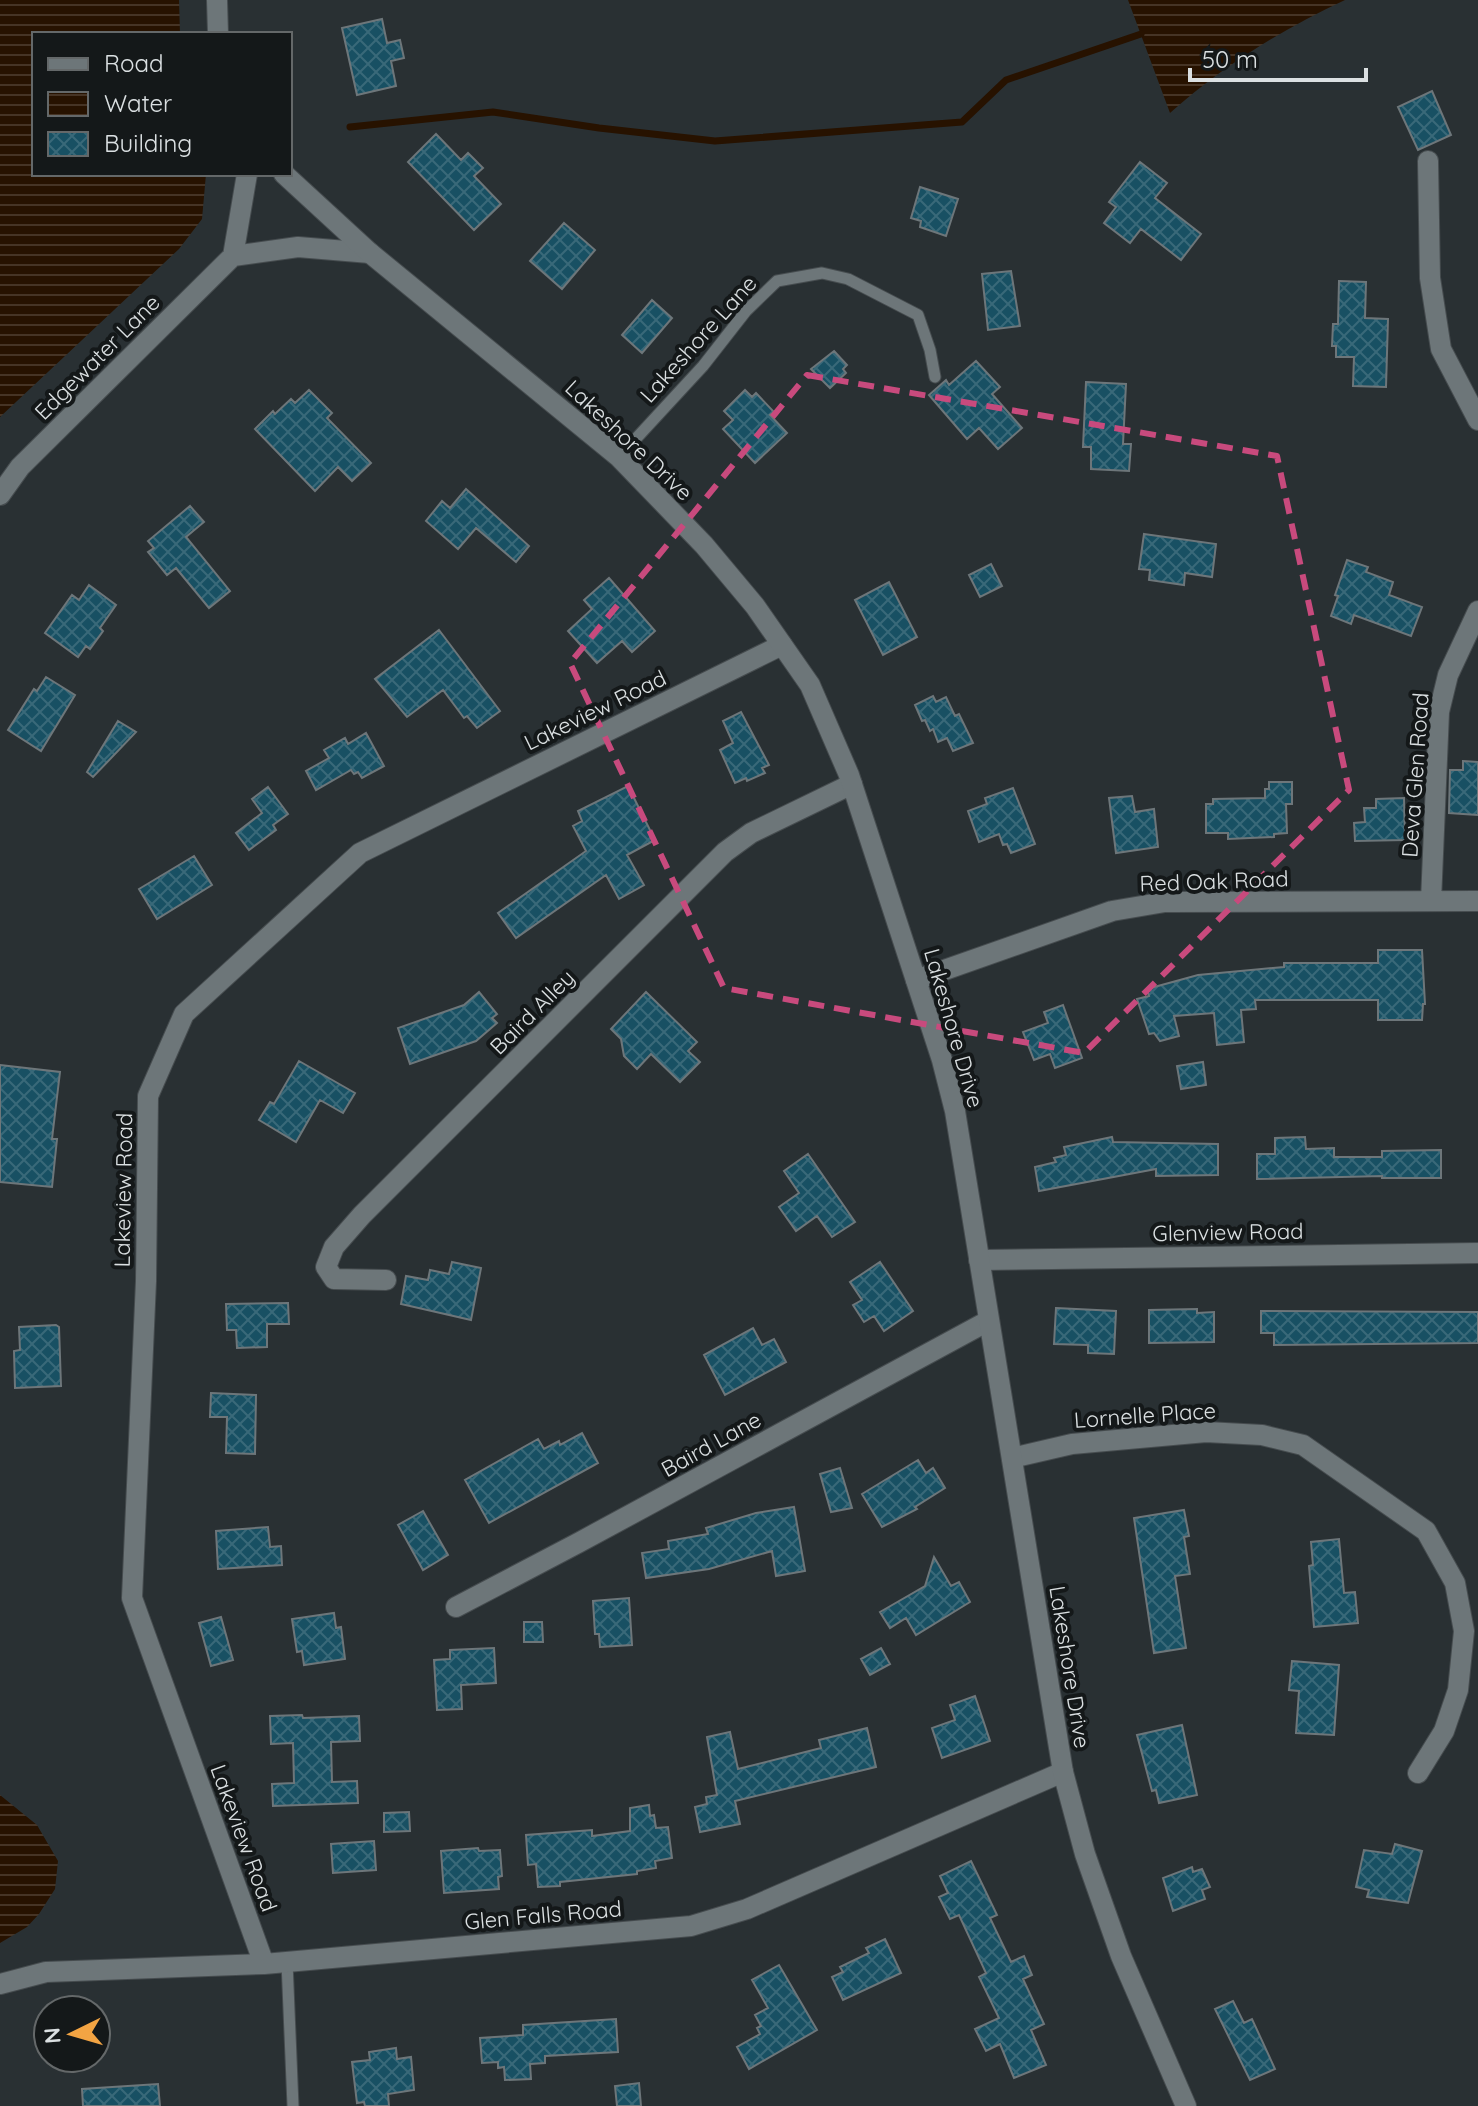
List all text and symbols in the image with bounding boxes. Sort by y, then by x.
legend [32,32,292,176]
scale bar [1190,32,1366,82]
text: 50 m [1202,44,1258,74]
text: Road [104,48,164,78]
text: Water [104,88,172,118]
text: Building [104,128,192,158]
street label: Lakeshore Lane [634,270,762,408]
street label: Edgewater Lane [28,288,166,426]
street label: Lakeshore Drive [559,374,699,506]
street label: Lakeview Road [519,664,671,756]
street label: Deva Glen Road [1395,692,1435,858]
street label: Red Oak Road [1139,864,1289,898]
street label: Lakeshore Drive [918,945,990,1111]
street label: Baird Alley [484,964,580,1060]
street label: Lakeview Road [108,1112,138,1268]
street label: Glenview Road [1152,1217,1304,1247]
street label: Lornelle Place [1073,1396,1217,1434]
street label: Baird Lane [656,1405,766,1483]
street label: Lakeshore Drive [1043,1584,1097,1750]
street label: Lakeview Road [204,1761,284,1915]
street label: Glen Falls Road [463,1894,623,1936]
north arrow [32,1994,112,2074]
text: N [37,2026,67,2045]

